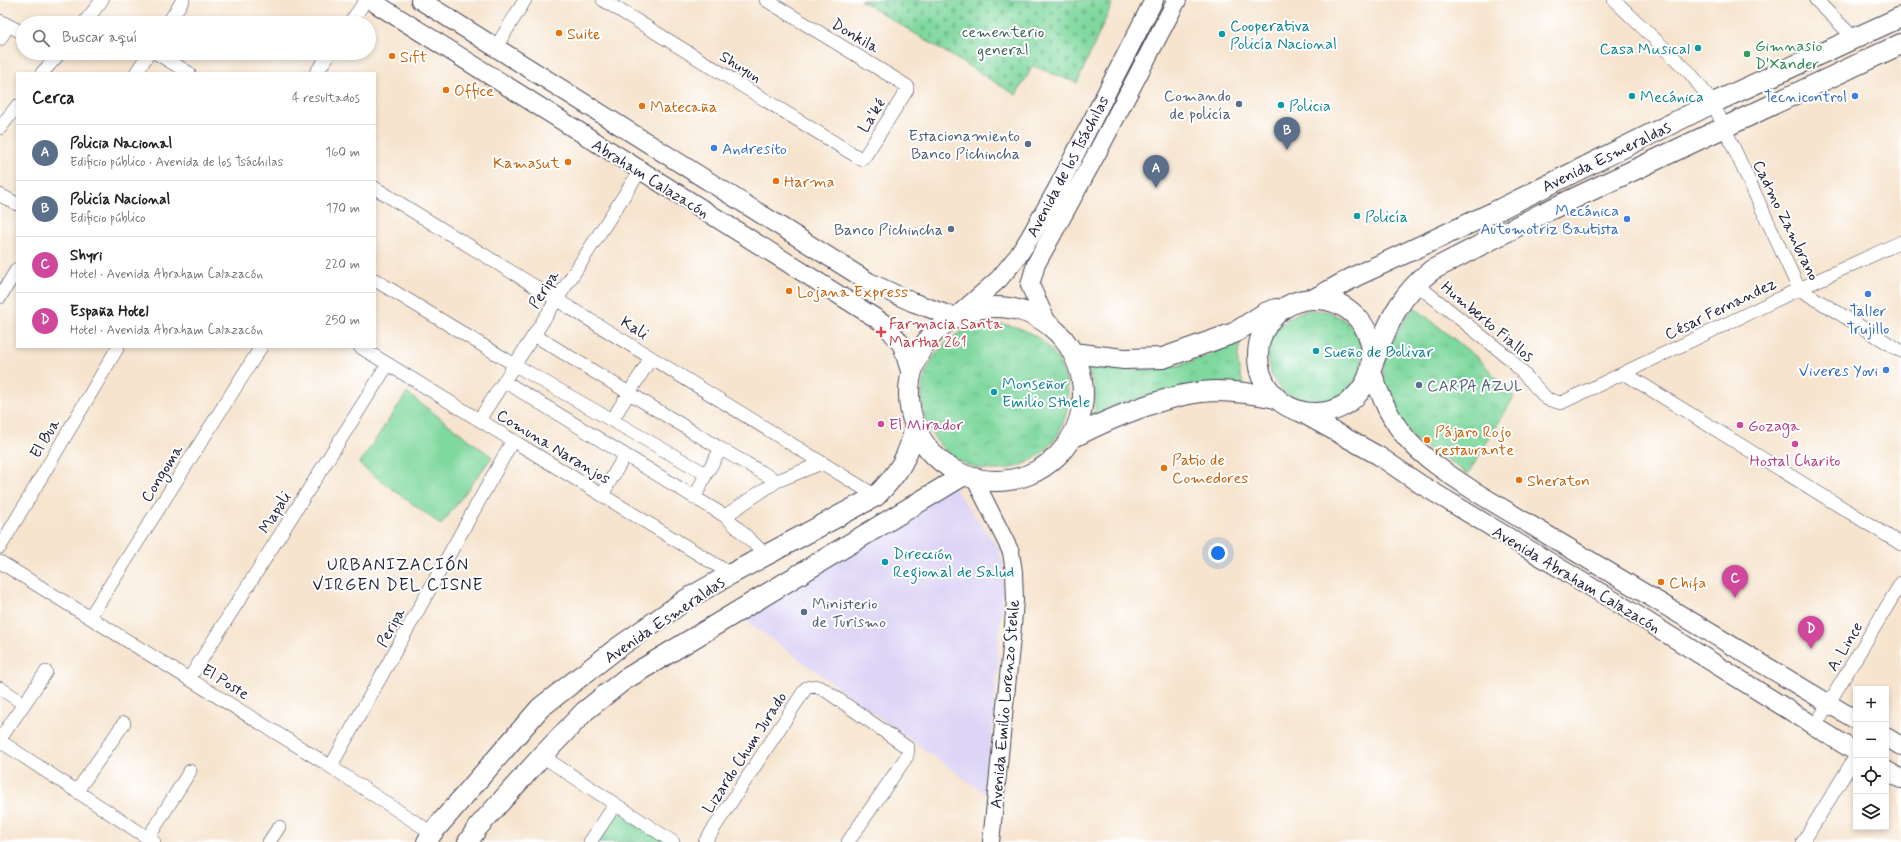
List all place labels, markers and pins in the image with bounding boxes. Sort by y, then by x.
place label: Cooperativa Policía Nacional [1230,16,1337,55]
place label: Suite [567,24,601,45]
marker: Suite [554,28,564,38]
marker: Cooperativa Policía Nacional [1217,29,1227,39]
place label: Gimnasio D'Xander [1755,36,1823,75]
place label: Casa Musical [1599,39,1690,60]
marker: Casa Musical [1693,43,1703,53]
place label: Sift [400,47,428,68]
marker: Gimnasio D'Xander [1742,49,1752,59]
marker: Sift [387,51,397,61]
place label: Office [454,81,494,102]
marker: Office [441,85,451,95]
place label: Comando de policía [1164,86,1231,125]
place label: Mecánica [1640,87,1704,108]
place label: Tecnicontrol [1764,87,1847,108]
marker: Mecánica [1627,91,1637,101]
marker: Tecnicontrol [1850,91,1860,101]
place label: Policia [1289,96,1331,117]
place label: Matecaña [650,97,717,118]
marker: Comando de policía [1234,99,1244,109]
marker: Policia [1276,100,1286,110]
marker: Matecaña [637,101,647,111]
pin: B [1274,117,1300,150]
place label: Estacionamiento Banco Pichincha [909,126,1020,165]
place label: Andresito [722,139,787,160]
marker: Estacionamiento Banco Pichincha [1023,139,1033,149]
marker: Andresito [709,143,719,153]
place label: Kamasut [493,153,561,174]
pin: A [1143,155,1169,188]
marker: Kamasut [563,157,573,167]
place label: Harma [784,172,835,193]
marker: Harma [771,176,781,186]
place label: Mecánica Automotriz Bautista [1480,201,1619,240]
place label: Policía [1365,207,1408,228]
marker: Policía [1352,211,1362,221]
marker: Mecánica Automotriz Bautista [1622,214,1632,224]
place label: Banco Pichincha [834,220,943,241]
marker: Banco Pichincha [946,224,956,234]
place label: Lojana Express [797,282,908,303]
marker: Lojana Express [784,286,794,296]
marker: Taller Trujillo [1863,289,1873,299]
place label: Taller Trujillo [1847,301,1889,340]
place label: Farmacia Santa Martha 261 [889,314,1003,353]
marker: Farmacia Santa Martha 261 [876,327,886,337]
place label: Sueño de Bolivar [1324,342,1434,363]
marker: Sueño de Bolivar [1311,346,1321,356]
place label: Viveres Yovi [1799,361,1878,382]
marker: Viveres Yovi [1881,365,1891,375]
place label: Monseñor Emilio Sthele [1002,374,1090,413]
place label: CARPA AZUL [1427,376,1522,397]
marker: CARPA AZUL [1414,380,1424,390]
marker: Monseñor Emilio Sthele [989,387,999,397]
place label: El Mirador [889,415,963,436]
place label: Gozaga [1748,416,1800,438]
marker: El Mirador [876,419,886,429]
marker: Gozaga [1735,420,1745,430]
place label: Pájaro Rojo restaurante [1435,422,1514,461]
marker: Pájaro Rojo restaurante [1422,435,1432,445]
marker: Hostal Charito [1790,439,1800,449]
place label: Patio de Comedores [1172,450,1249,489]
place label: Hostal Charito [1750,451,1840,472]
marker: Patio de Comedores [1159,463,1169,473]
place label: Sheraton [1527,471,1590,492]
marker: Sheraton [1514,475,1524,485]
place label: Dirección Regional de Salud [893,544,1014,584]
marker: Dirección Regional de Salud [880,557,890,567]
pin: C [1722,565,1748,598]
place label: Chifa [1669,573,1707,594]
marker: Chifa [1656,577,1666,587]
place label: Ministerio de Turismo [812,594,886,633]
marker: Ministerio de Turismo [799,607,809,617]
pin: D [1798,616,1824,649]

